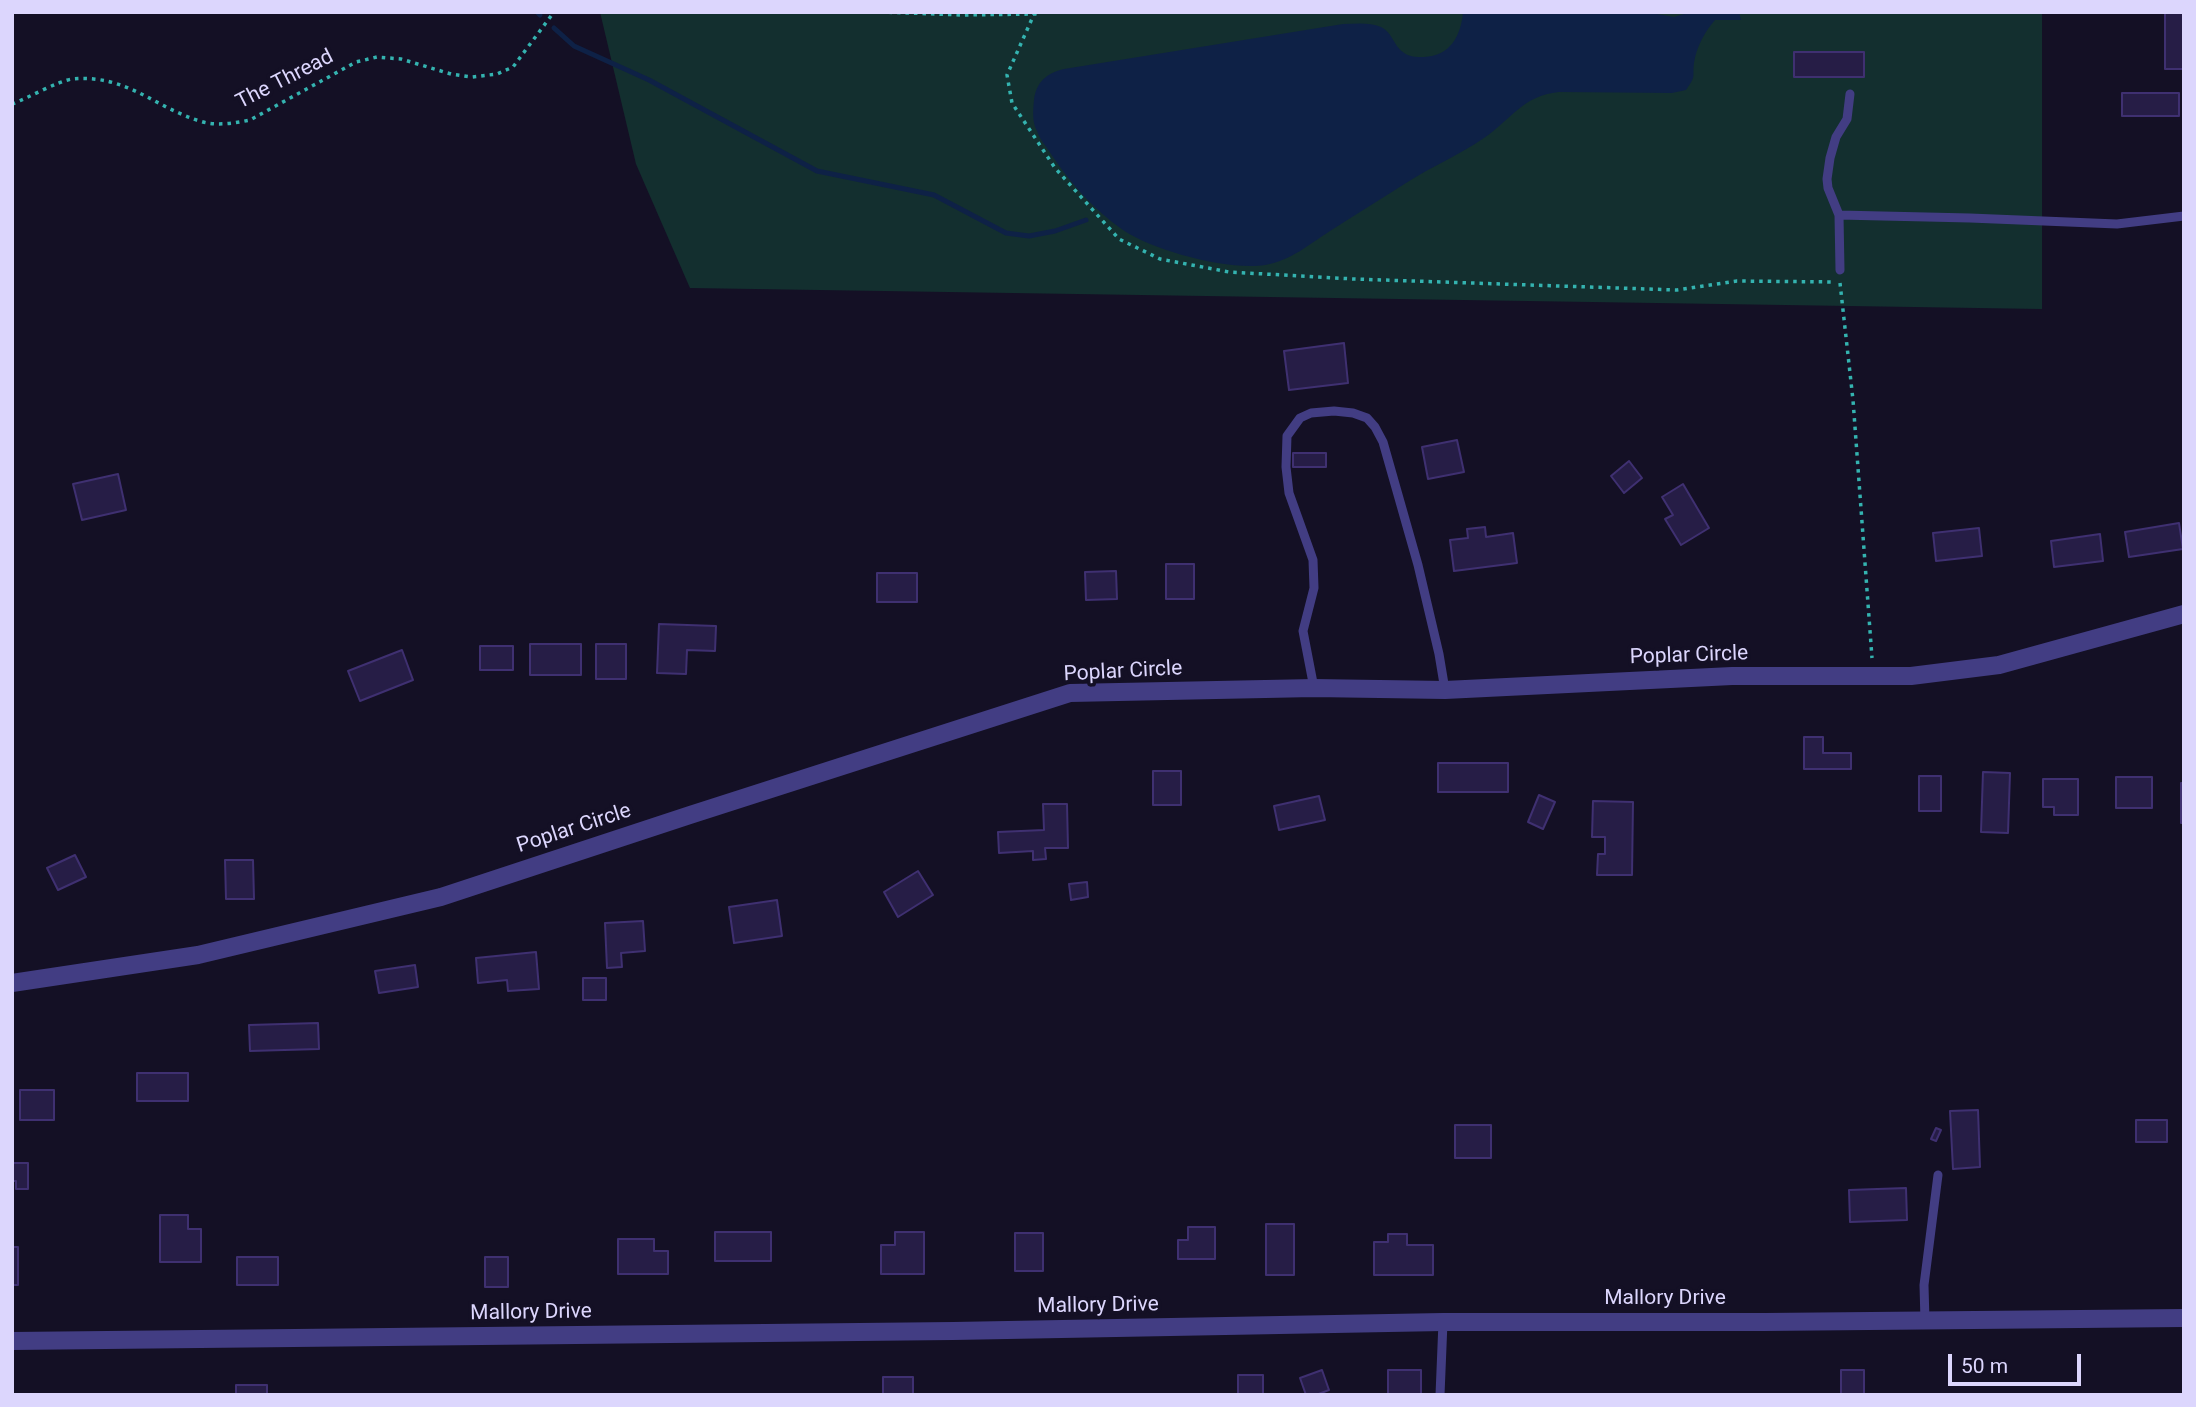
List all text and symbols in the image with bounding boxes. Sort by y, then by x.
street label: The Thread [232,45,338,115]
street label: Poplar Circle [1629,641,1749,671]
street label: Poplar Circle [1063,656,1183,688]
street label: Poplar Circle [514,799,634,859]
street label: Mallory Drive [1604,1286,1726,1312]
street label: Mallory Drive [1037,1292,1159,1320]
street label: Mallory Drive [470,1299,592,1327]
scale bar [1951,1340,2084,1384]
text: 50 m [1961,1354,2008,1378]

